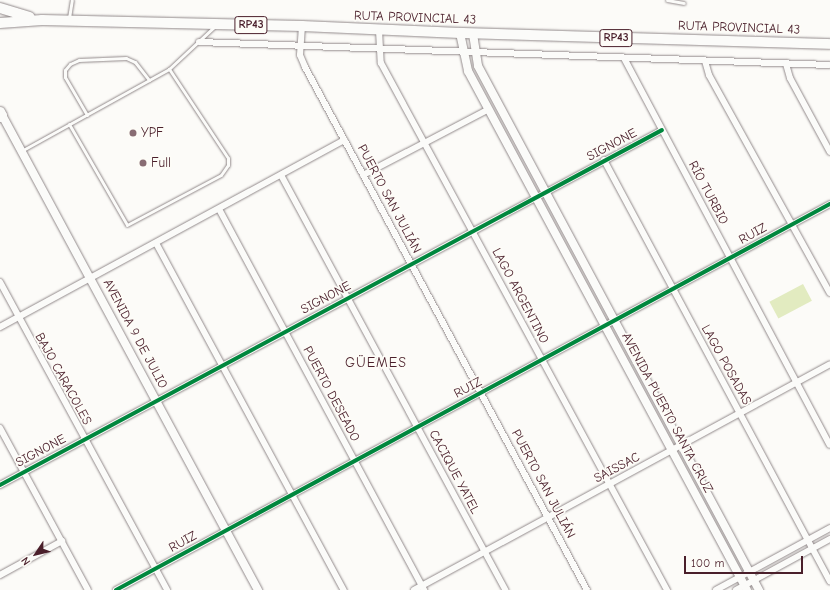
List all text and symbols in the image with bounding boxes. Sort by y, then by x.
street label: RUTA PROVINCIAL 43 [354,8,476,28]
road number: RP43 [234,15,268,35]
street label: RUTA PROVINCIAL 43 [678,18,800,38]
road number: RP43 [599,28,633,48]
place label: YPF [141,125,164,141]
street label: SIGNONE [584,125,640,165]
marker: YPF [128,128,138,138]
street label: PUERTO SAN JULIÁN [354,142,424,256]
place label: Full [151,155,171,171]
marker: Full [138,158,148,168]
street label: RÍO TURBIO [685,159,731,227]
street label: RUIZ [736,220,770,248]
street label: LAGO ARGENTINO [488,246,552,346]
street label: AVENIDA 9 DE JULIO [100,277,170,391]
street label: SIGNONE [298,278,354,318]
street label: LAGO POSADAS [698,322,754,408]
street label: BAJO CARACOLES [31,330,95,428]
street label: AVENIDA PUERTO SANTA CRUZ [618,330,716,496]
street label: PUERTO DESEADO [299,344,363,444]
district label: GÜEMES [345,355,407,371]
street label: RUIZ [451,374,485,402]
street label: CACIQUE YATEL [425,427,483,517]
street label: PUERTO SAN JULIÁN [508,427,578,541]
street label: SIGNONE [13,431,69,471]
street label: SAISSAC [591,449,643,487]
street label: RUIZ [166,528,200,556]
north arrow [16,534,56,574]
scale bar [686,548,805,574]
text: N [18,554,33,568]
text: 100 m [691,556,724,570]

